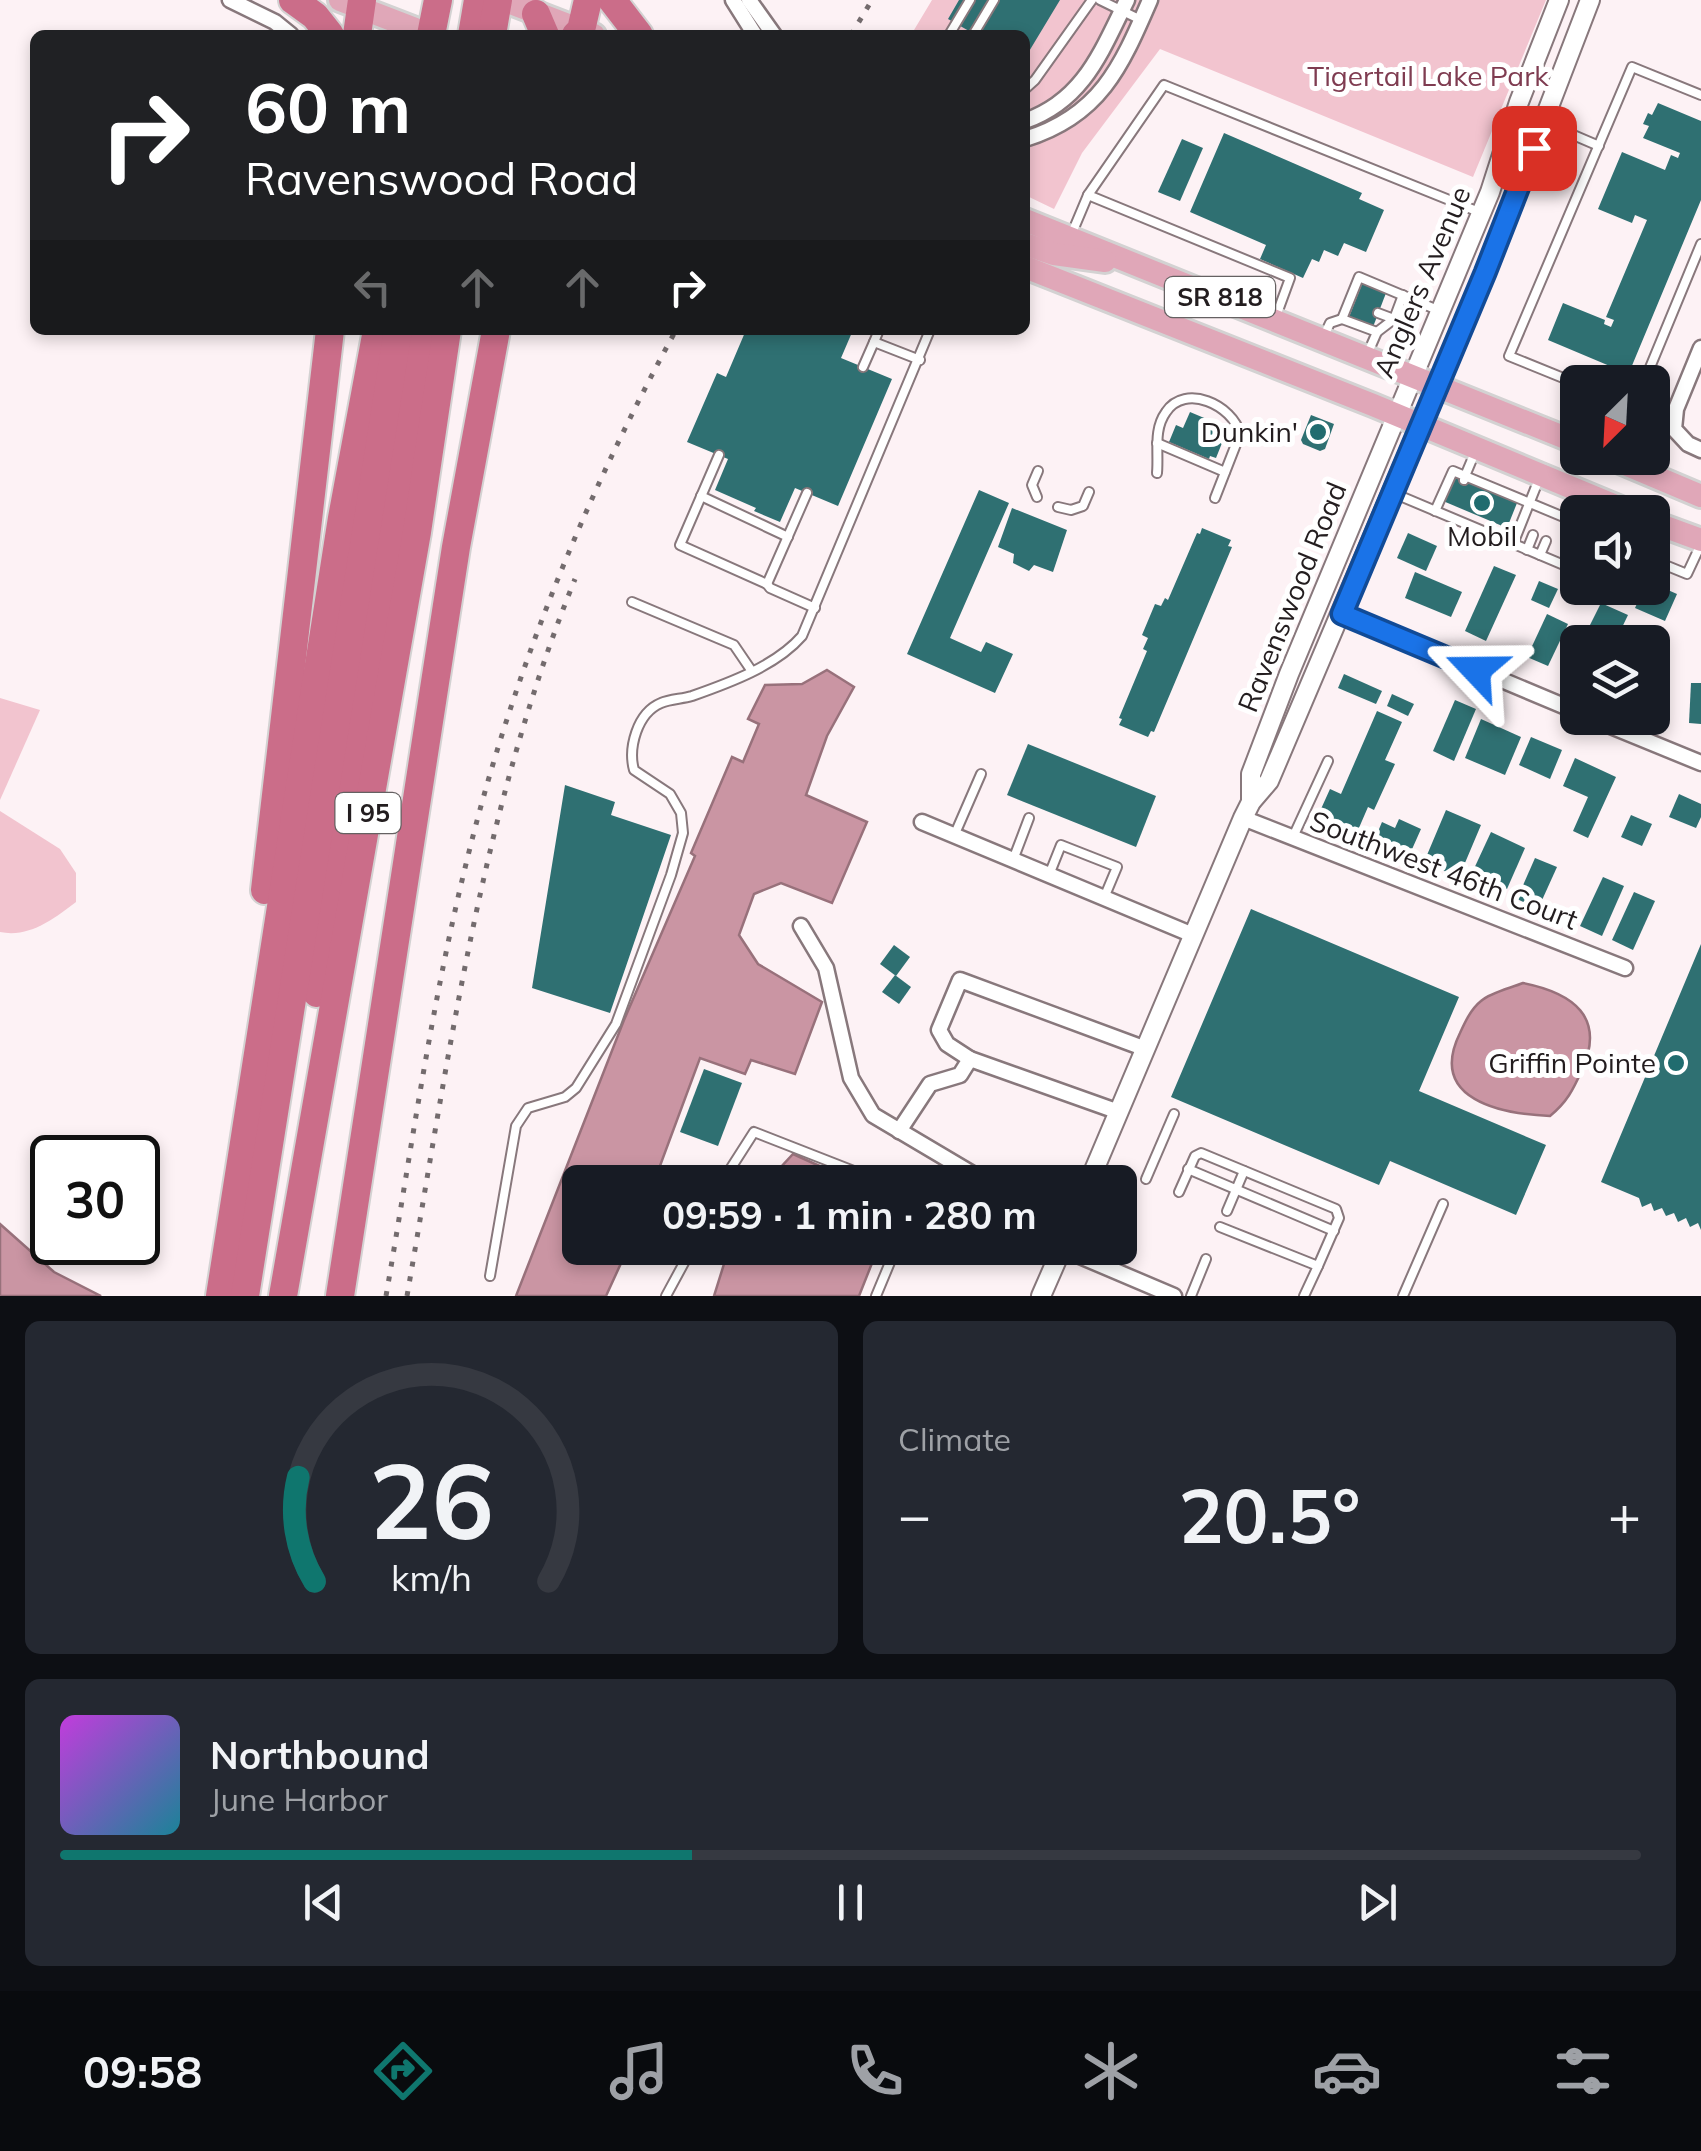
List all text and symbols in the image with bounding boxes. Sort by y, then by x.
park label: Tigertail Lake Park [1307,58,1549,93]
text: 60 m [245,63,411,151]
icon: right [80,70,210,200]
pin [1492,106,1577,191]
icon: arrive [1507,121,1562,176]
text: Ravenswood Road [245,150,638,206]
street label: Anglers Avenue [1365,181,1478,383]
icon: left [345,260,400,315]
icon: ahead [450,260,505,315]
icon: ahead [555,260,610,315]
icon: right [660,260,715,315]
road number: SR 818 [1165,277,1275,317]
north arrow [1560,365,1670,475]
map controls [1560,365,1670,735]
place label: Dunkin' [1201,414,1298,449]
marker: Dunkin' [1307,421,1329,443]
street label: Ravenswood Road [1229,477,1354,717]
marker: Mobil [1471,492,1493,514]
button: sound [1560,495,1670,605]
place label: Mobil [1447,518,1517,553]
position arrow [1424,618,1528,722]
button: layers [1560,625,1670,735]
road number: I 95 [336,793,400,833]
street label: Southwest 46th Court [1305,802,1583,937]
place label: Griffin Pointe [1488,1045,1656,1080]
marker: Griffin Pointe [1665,1052,1687,1074]
speed limit sign: 30 [30,1135,160,1265]
text: 09:59 · 1 min · 280 m [662,1191,1037,1239]
text: Climate [898,1419,1011,1459]
text: 26 [369,1434,494,1565]
text: 20.5° [1178,1468,1361,1562]
text: − [898,1480,931,1549]
text: + [1608,1480,1641,1549]
text: km/h [391,1555,472,1600]
text: Northbound [210,1731,430,1779]
text: June Harbor [210,1779,388,1819]
icon: previous [296,1875,351,1930]
icon: pause [823,1875,878,1930]
icon: next [1350,1875,1405,1930]
icon: directions [368,2036,438,2106]
icon: music [604,2036,674,2106]
icon: phone [840,2036,910,2106]
icon: climate [1076,2036,1146,2106]
icon: car [1312,2036,1382,2106]
icon: filters [1548,2036,1618,2106]
text: 09:58 [83,2043,202,2099]

